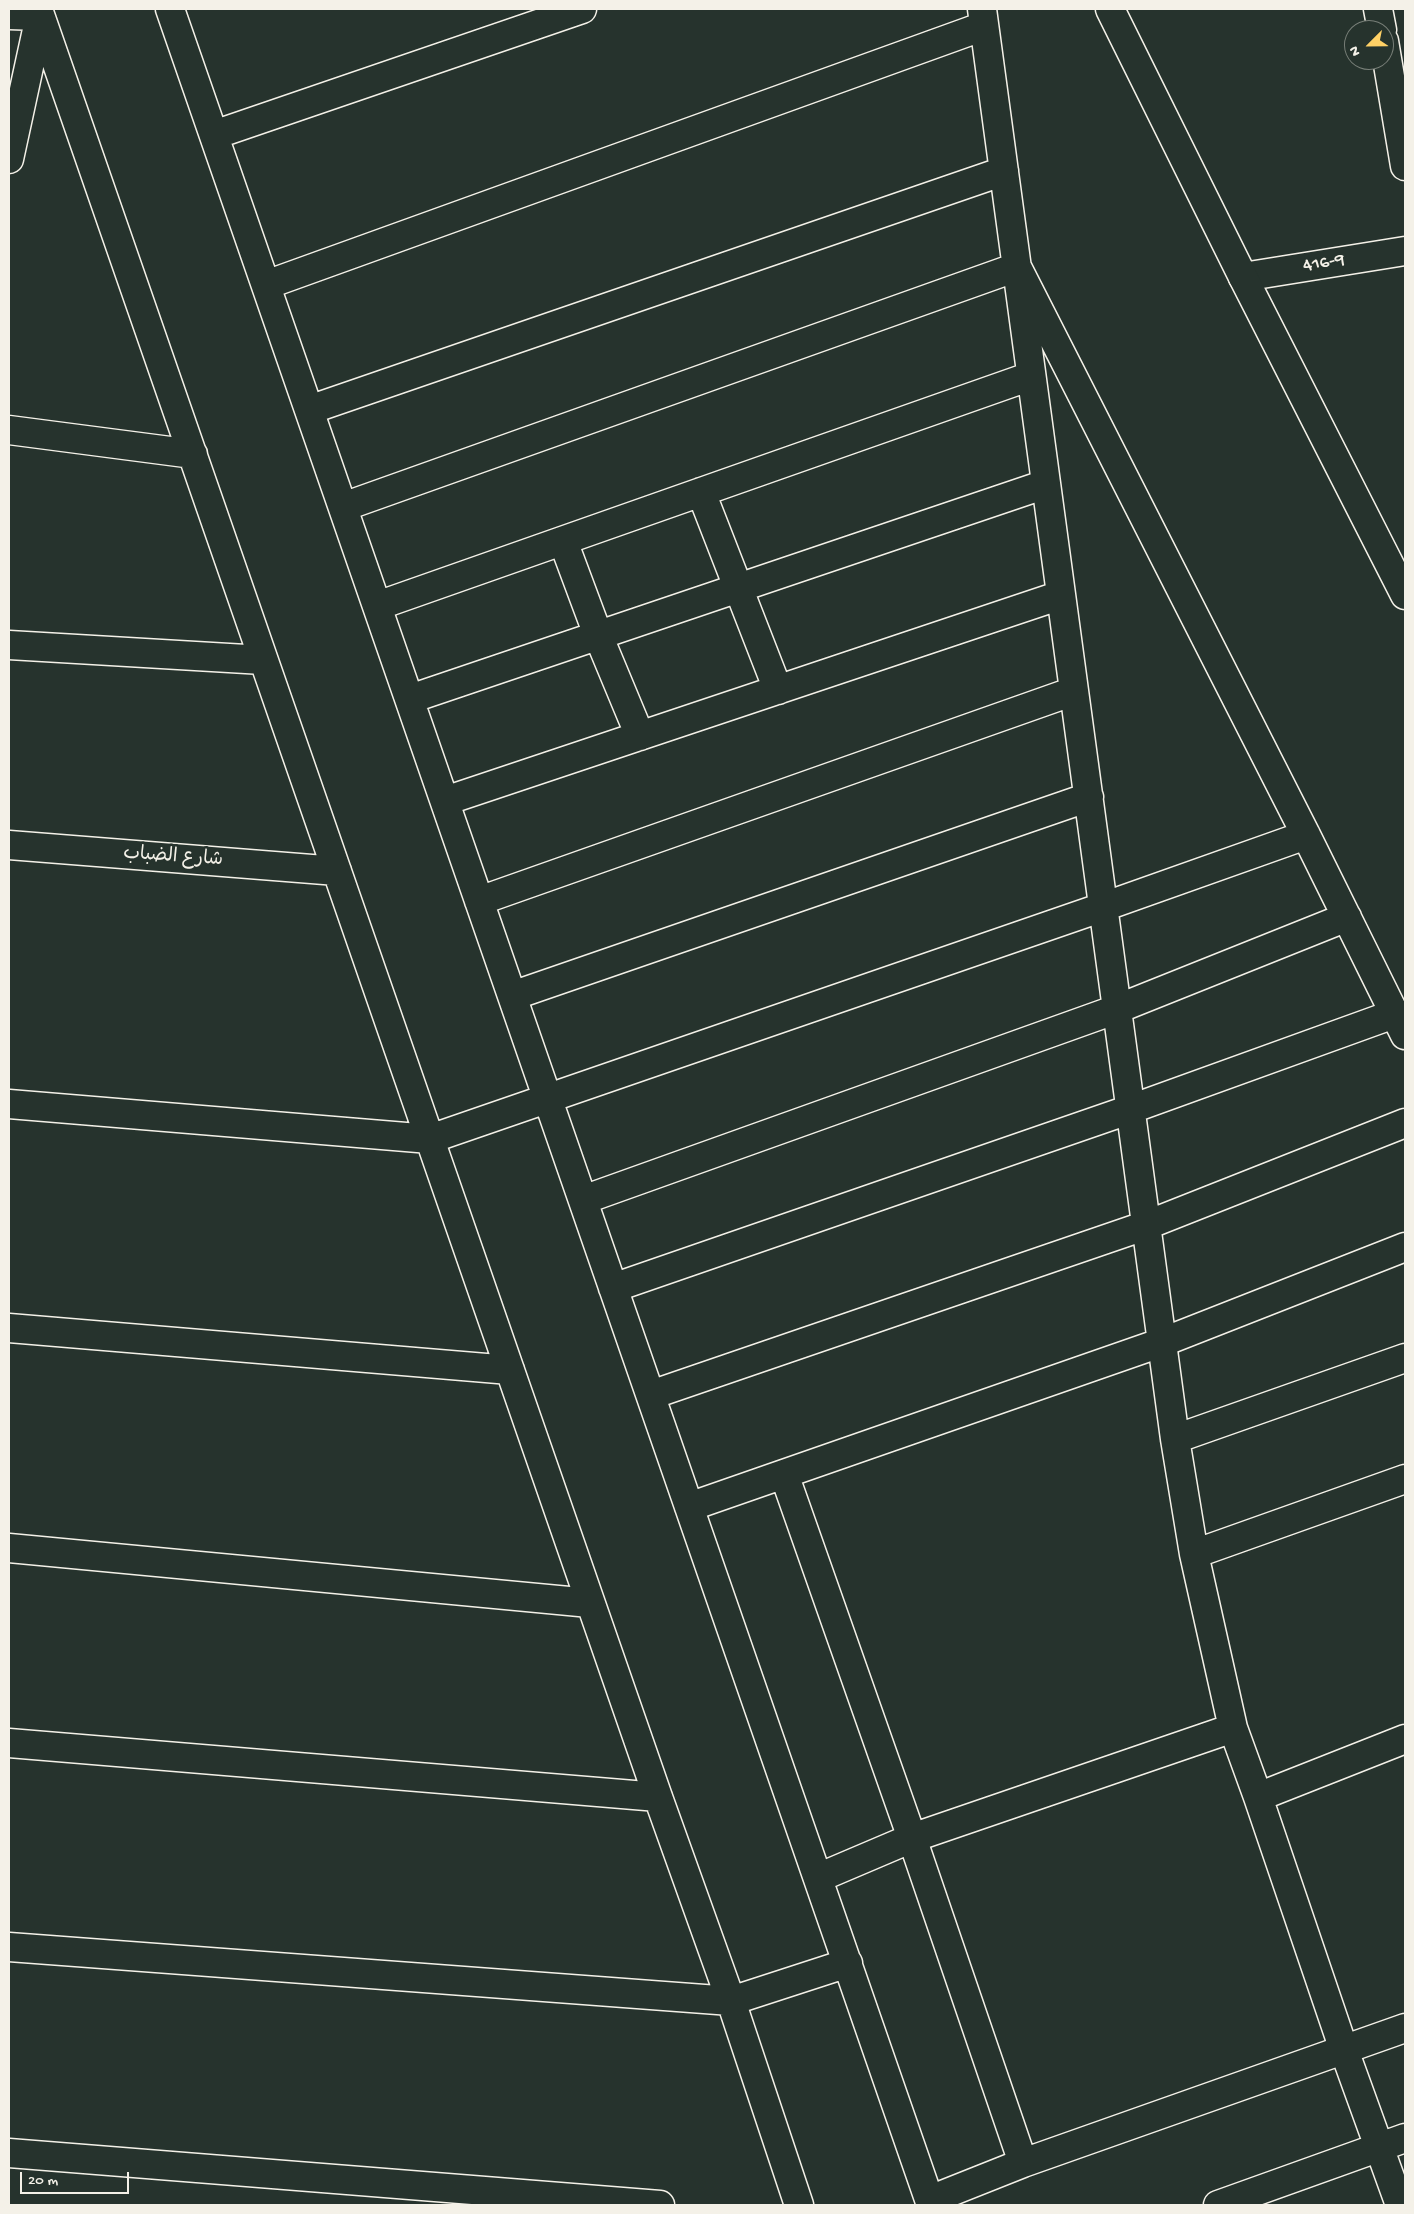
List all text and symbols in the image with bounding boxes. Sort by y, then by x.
north arrow [1344,20,1394,70]
text: N [1346,43,1365,58]
street label: 416-9 [1302,249,1346,279]
street label: شارع الضباب [122,843,224,873]
scale bar [22,2162,131,2194]
text: 20 m [28,2172,58,2190]

